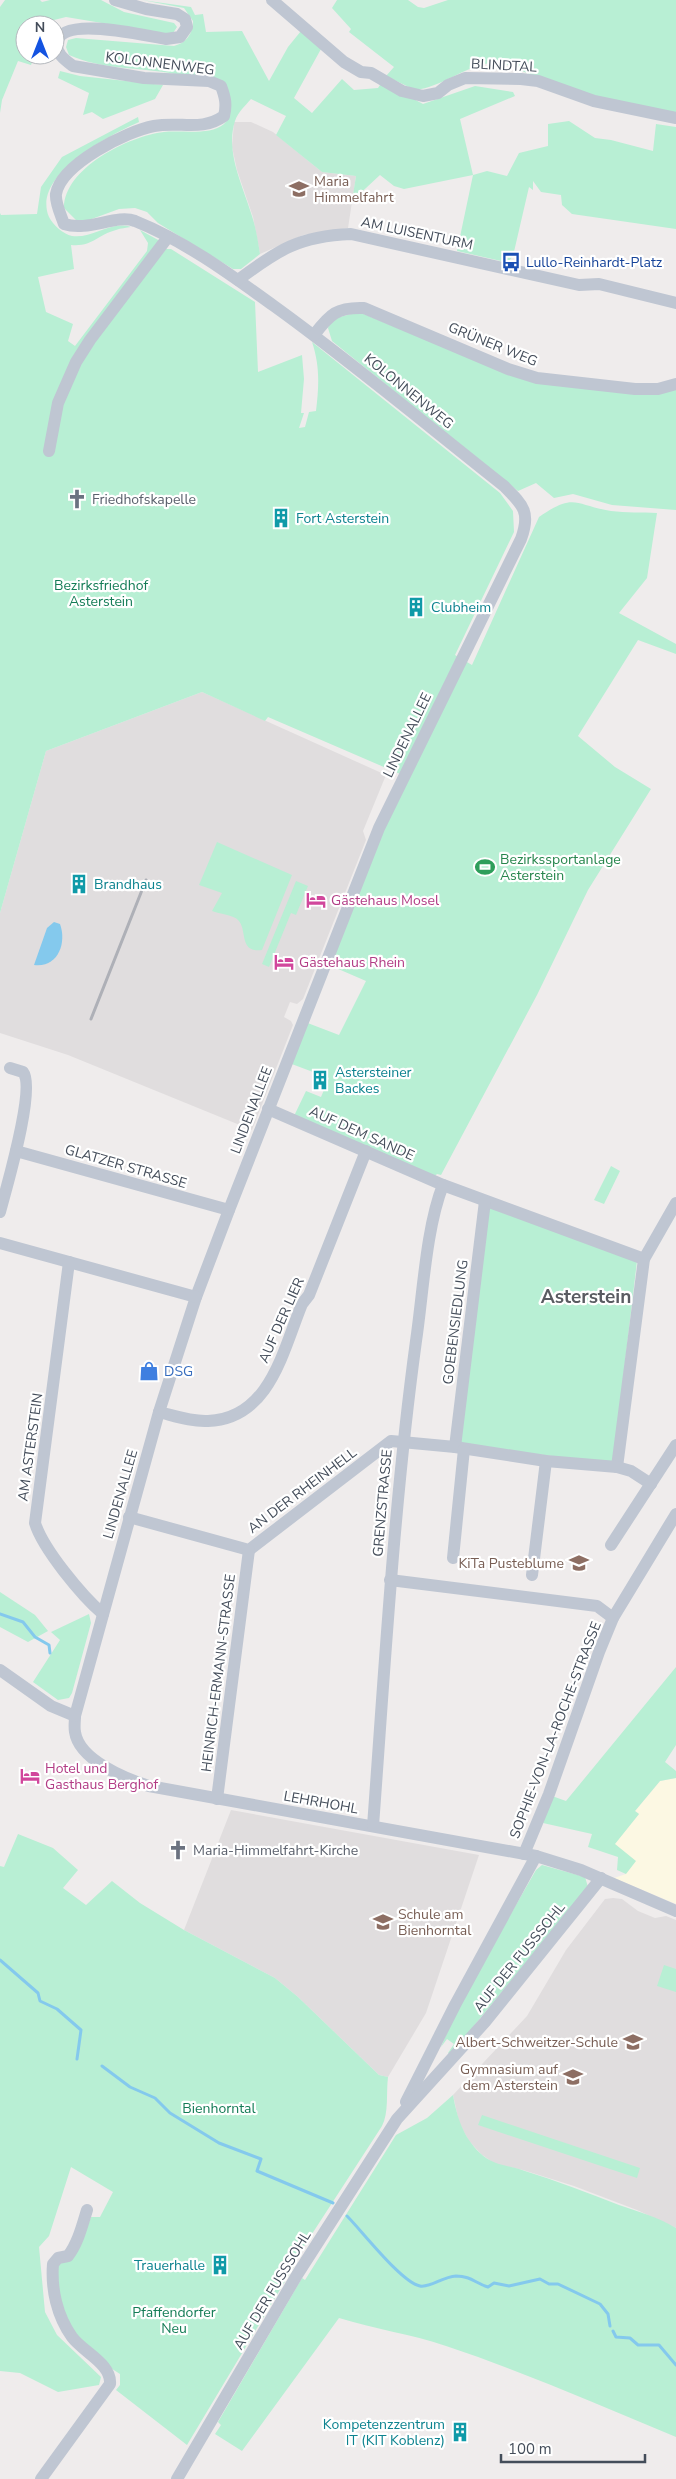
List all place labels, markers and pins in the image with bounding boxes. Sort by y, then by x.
place label: Maria Himmelfahrt [314,172,394,207]
school or university icon: Maria Himmelfahrt [288,178,310,200]
bus stop icon: Lullo-Reinhardt-Platz [500,251,522,273]
place label: Lullo-Reinhardt-Platz [526,253,663,272]
church icon: Friedhofskapelle [66,488,88,510]
place label: Friedhofskapelle [92,490,196,509]
building icon: Fort Asterstein [270,507,292,529]
place label: Fort Asterstein [296,509,389,528]
building icon: Clubheim [405,596,427,618]
place label: Clubheim [431,598,491,617]
place label: Bezirkssportanlage Asterstein [500,850,621,885]
sports icon: Bezirkssportanlage Asterstein [474,856,496,878]
building icon: Brandhaus [68,873,90,895]
place label: Brandhaus [94,875,162,894]
hotel icon: Gästehaus Mosel [305,889,327,911]
place label: Gästehaus Mosel [331,891,440,910]
hotel icon: Gästehaus Rhein [273,951,295,973]
place label: Gästehaus Rhein [299,953,405,972]
place label: Astersteiner Backes [335,1063,412,1098]
building icon: Astersteiner Backes [309,1069,331,1091]
shop icon: DSG [138,1360,160,1382]
place label: DSG [164,1362,193,1381]
school or university icon: KiTa Pusteblume [568,1552,590,1574]
place label: KiTa Pusteblume [458,1554,564,1573]
place label: Hotel und Gasthaus Berghof [45,1759,158,1794]
hotel icon: Hotel und Gasthaus Berghof [19,1765,41,1787]
church icon: Maria-Himmelfahrt-Kirche [167,1839,189,1861]
place label: Maria-Himmelfahrt-Kirche [193,1841,358,1860]
place label: Schule am Bienhorntal [398,1905,472,1940]
school or university icon: Schule am Bienhorntal [372,1911,394,1933]
school or university icon: Albert-Schweitzer-Schule [622,2031,644,2053]
place label: Albert-Schweitzer-Schule [455,2033,618,2052]
place label: Gymnasium auf dem Asterstein [460,2060,558,2095]
school or university icon: Gymnasium auf dem Asterstein [562,2066,584,2088]
building icon: Trauerhalle [209,2254,231,2276]
place label: Trauerhalle [134,2256,205,2275]
place label: Kompetenzzentrum IT (KIT Koblenz) [323,2415,445,2450]
building icon: Kompetenzzentrum IT (KIT Koblenz) [449,2421,471,2443]

